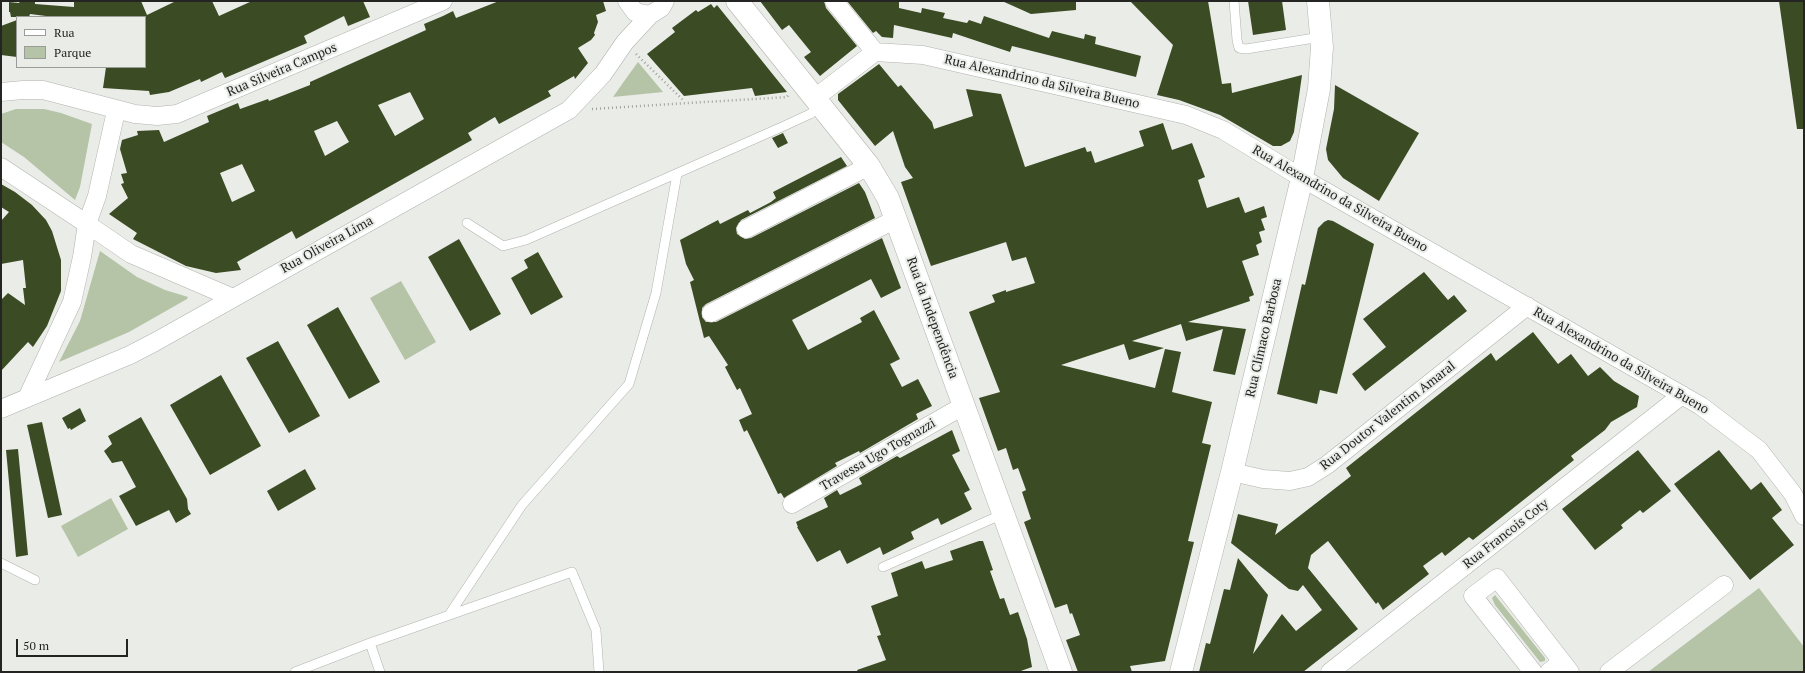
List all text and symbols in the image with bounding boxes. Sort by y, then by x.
legend [16,16,146,68]
text: Rua [54,25,75,40]
street label: Rua Silveira Campos [225,40,339,100]
text: Parque [54,45,91,60]
street label: Rua Alexandrino da Silveira Bueno [943,52,1141,112]
street label: Rua Alexandrino da Silveira Bueno [1250,142,1430,256]
street label: Rua Oliveira Lima [278,213,376,277]
street label: Rua da Independência [903,255,961,381]
street label: Rua Clímaco Barbosa [1243,277,1285,399]
street label: Rua Alexandrino da Silveira Bueno [1531,304,1711,418]
street label: Rua Doutor Valentim Amaral [1317,358,1459,474]
street label: Travessa Ugo Tognazzi [817,416,939,494]
street label: Rua Francois Coty [1460,496,1552,572]
scale bar [18,631,130,657]
text: 50 m [23,638,49,653]

